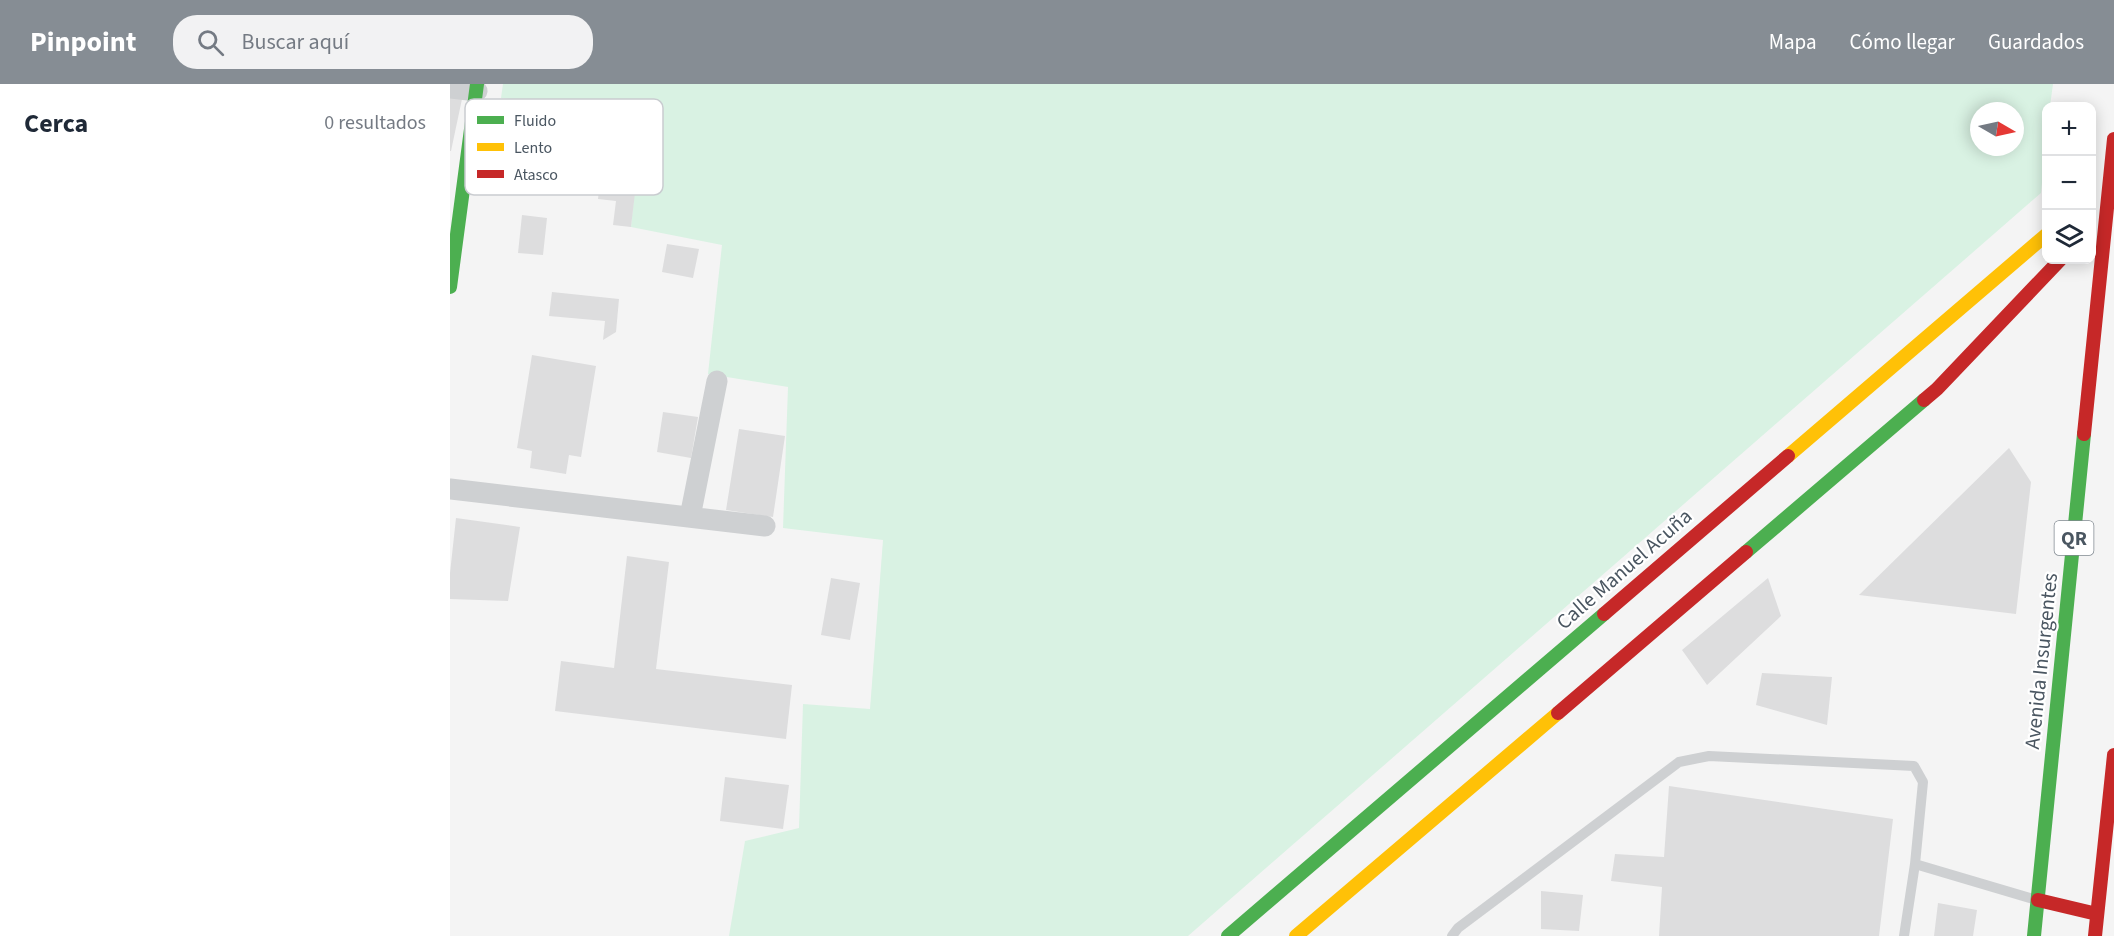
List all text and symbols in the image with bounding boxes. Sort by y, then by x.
search box [173,15,593,69]
text: Pinpoint [30,22,137,62]
icon: search [194,26,227,59]
text: Buscar aquí [242,26,349,58]
text: Mapa [1769,27,1817,57]
text: Cómo llegar [1850,27,1955,57]
text: Guardados [1988,27,2084,57]
legend [465,99,663,195]
north arrow [1970,102,2024,156]
map controls [2042,102,2096,264]
button: + [2042,102,2096,156]
text: Cerca [24,105,88,142]
text: 0 resultados [324,109,426,137]
text: Fluido [514,110,556,132]
text: Lento [514,137,552,159]
button: − [2042,156,2096,210]
text: Atasco [514,164,558,186]
button: layers [2042,210,2096,264]
street label: Calle Manuel Acuña [1550,502,1698,636]
road number: QR [2054,521,2094,555]
street label: Avenida Insurgentes [2017,571,2065,751]

